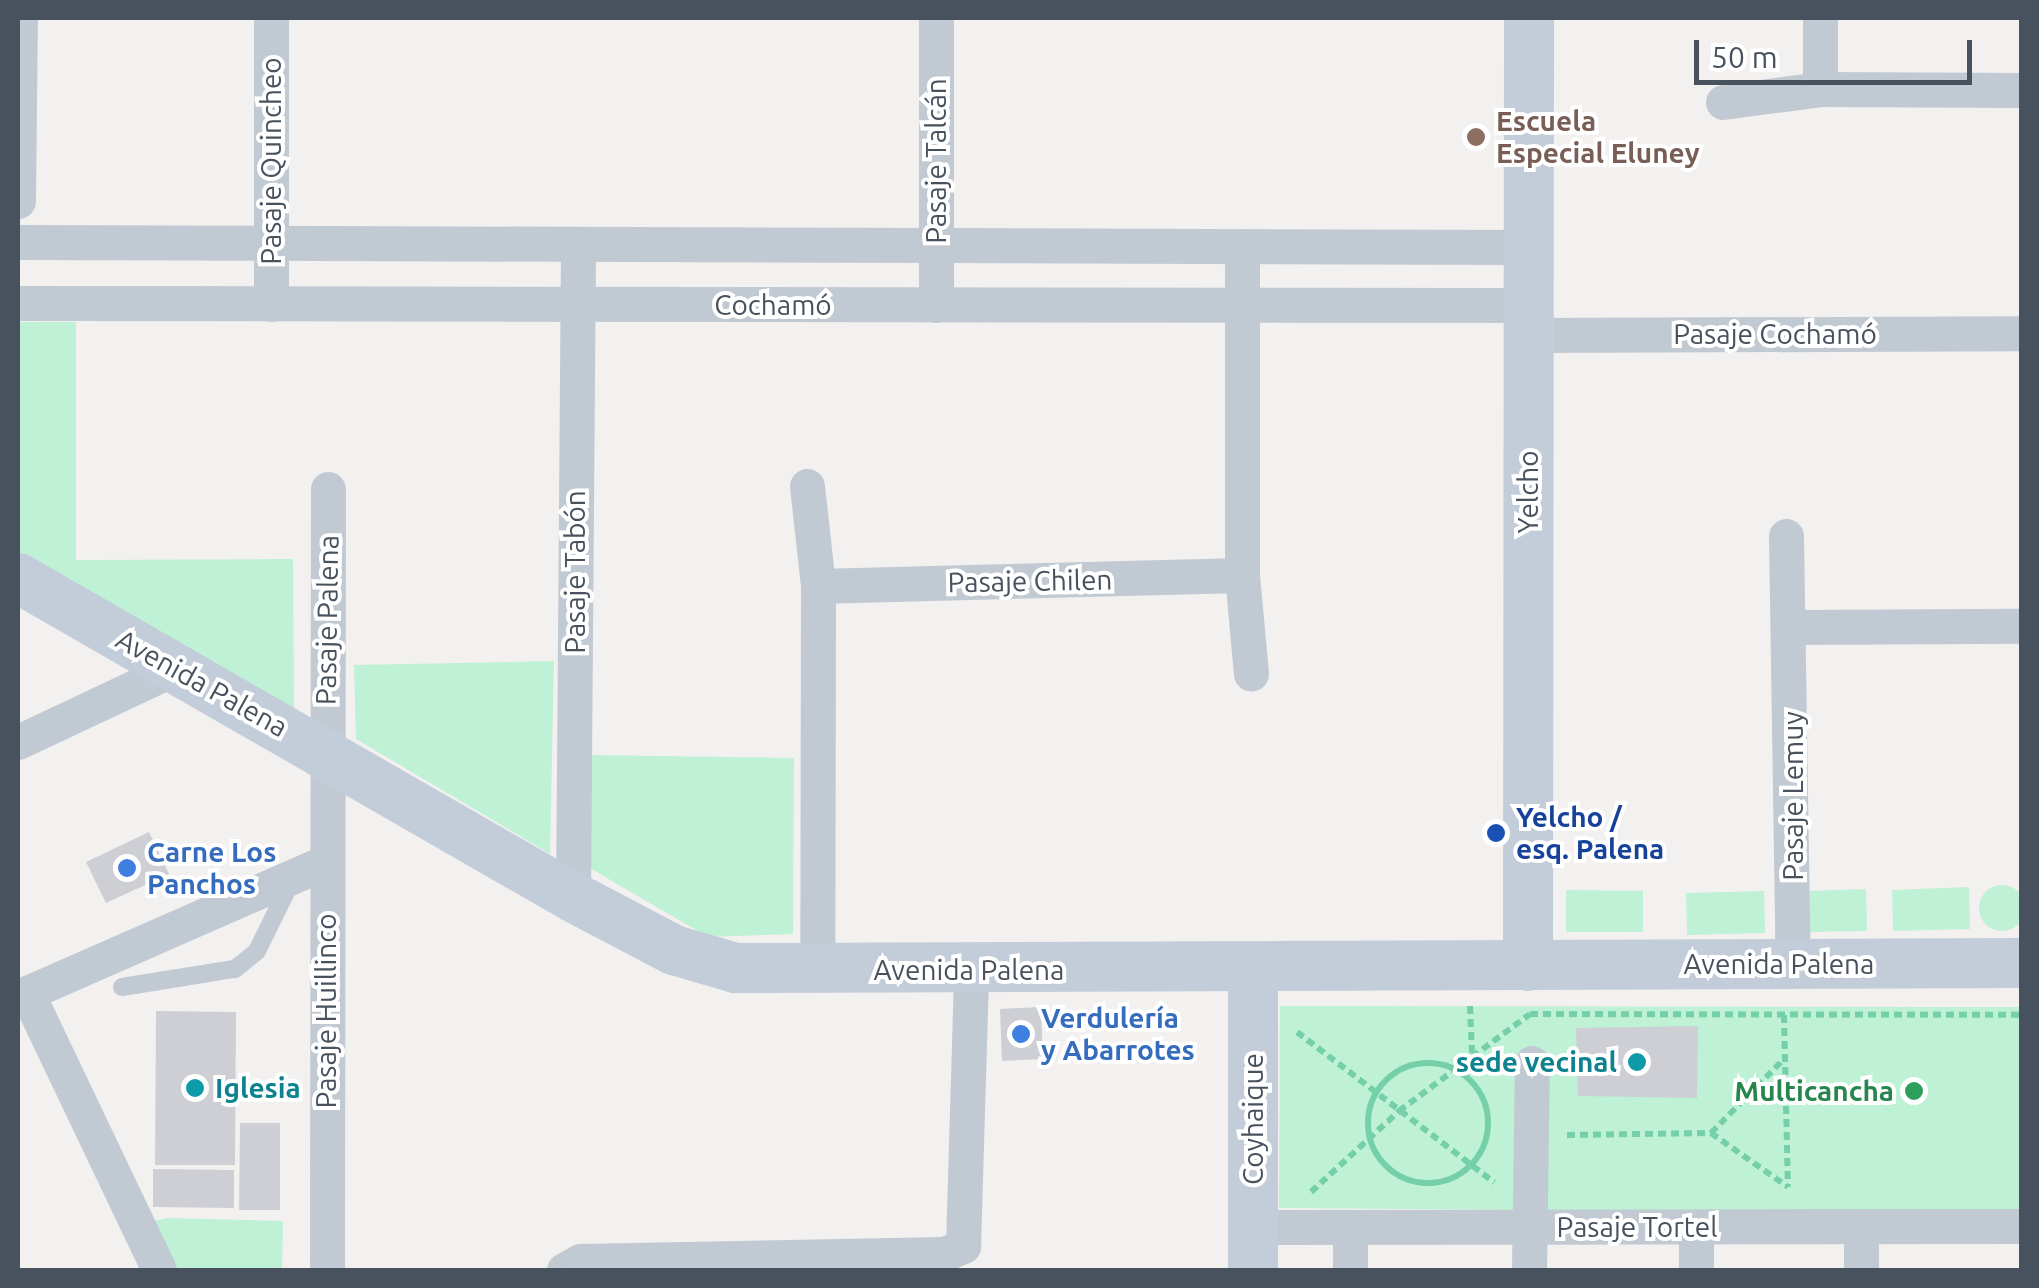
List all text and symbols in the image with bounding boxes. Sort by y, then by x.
scale bar [1699,20,1976,82]
text: 50 m [1711,40,1778,74]
street label: Pasaje Quincheo [254,57,288,265]
street label: Pasaje Talcán [919,78,953,244]
place label: Escuela Especial Eluney [1496,104,1700,170]
marker: Escuela Especial Eluney [1465,126,1487,148]
street label: Cochamó [714,288,832,322]
street label: Pasaje Cochamó [1673,317,1877,351]
street label: Yelcho [1511,450,1545,534]
street label: Pasaje Tabón [558,490,592,654]
street label: Pasaje Palena [309,535,345,705]
street label: Pasaje Chilen [947,563,1113,599]
street label: Avenida Palena [110,622,294,744]
street label: Pasaje Lemuy [1776,711,1810,881]
place label: Yelcho / esq. Palena [1516,800,1664,866]
marker: Yelcho / esq. Palena [1485,822,1507,844]
place label: Carne Los Panchos [147,835,276,901]
marker: Carne Los Panchos [116,857,138,879]
street label: Pasaje Huillinco [309,913,343,1109]
street label: Avenida Palena [1684,947,1874,981]
street label: Avenida Palena [874,953,1064,987]
place label: Verdulería y Abarrotes [1041,1001,1195,1067]
marker: Verdulería y Abarrotes [1010,1023,1032,1045]
place label: sede vecinal [1456,1045,1617,1079]
marker: sede vecinal [1626,1051,1648,1073]
street label: Coyhaique [1236,1053,1270,1185]
place label: Iglesia [215,1071,301,1105]
place label: Multicancha [1734,1074,1894,1108]
marker: Iglesia [184,1077,206,1099]
marker: Multicancha [1903,1080,1925,1102]
street label: Pasaje Tortel [1556,1210,1718,1244]

